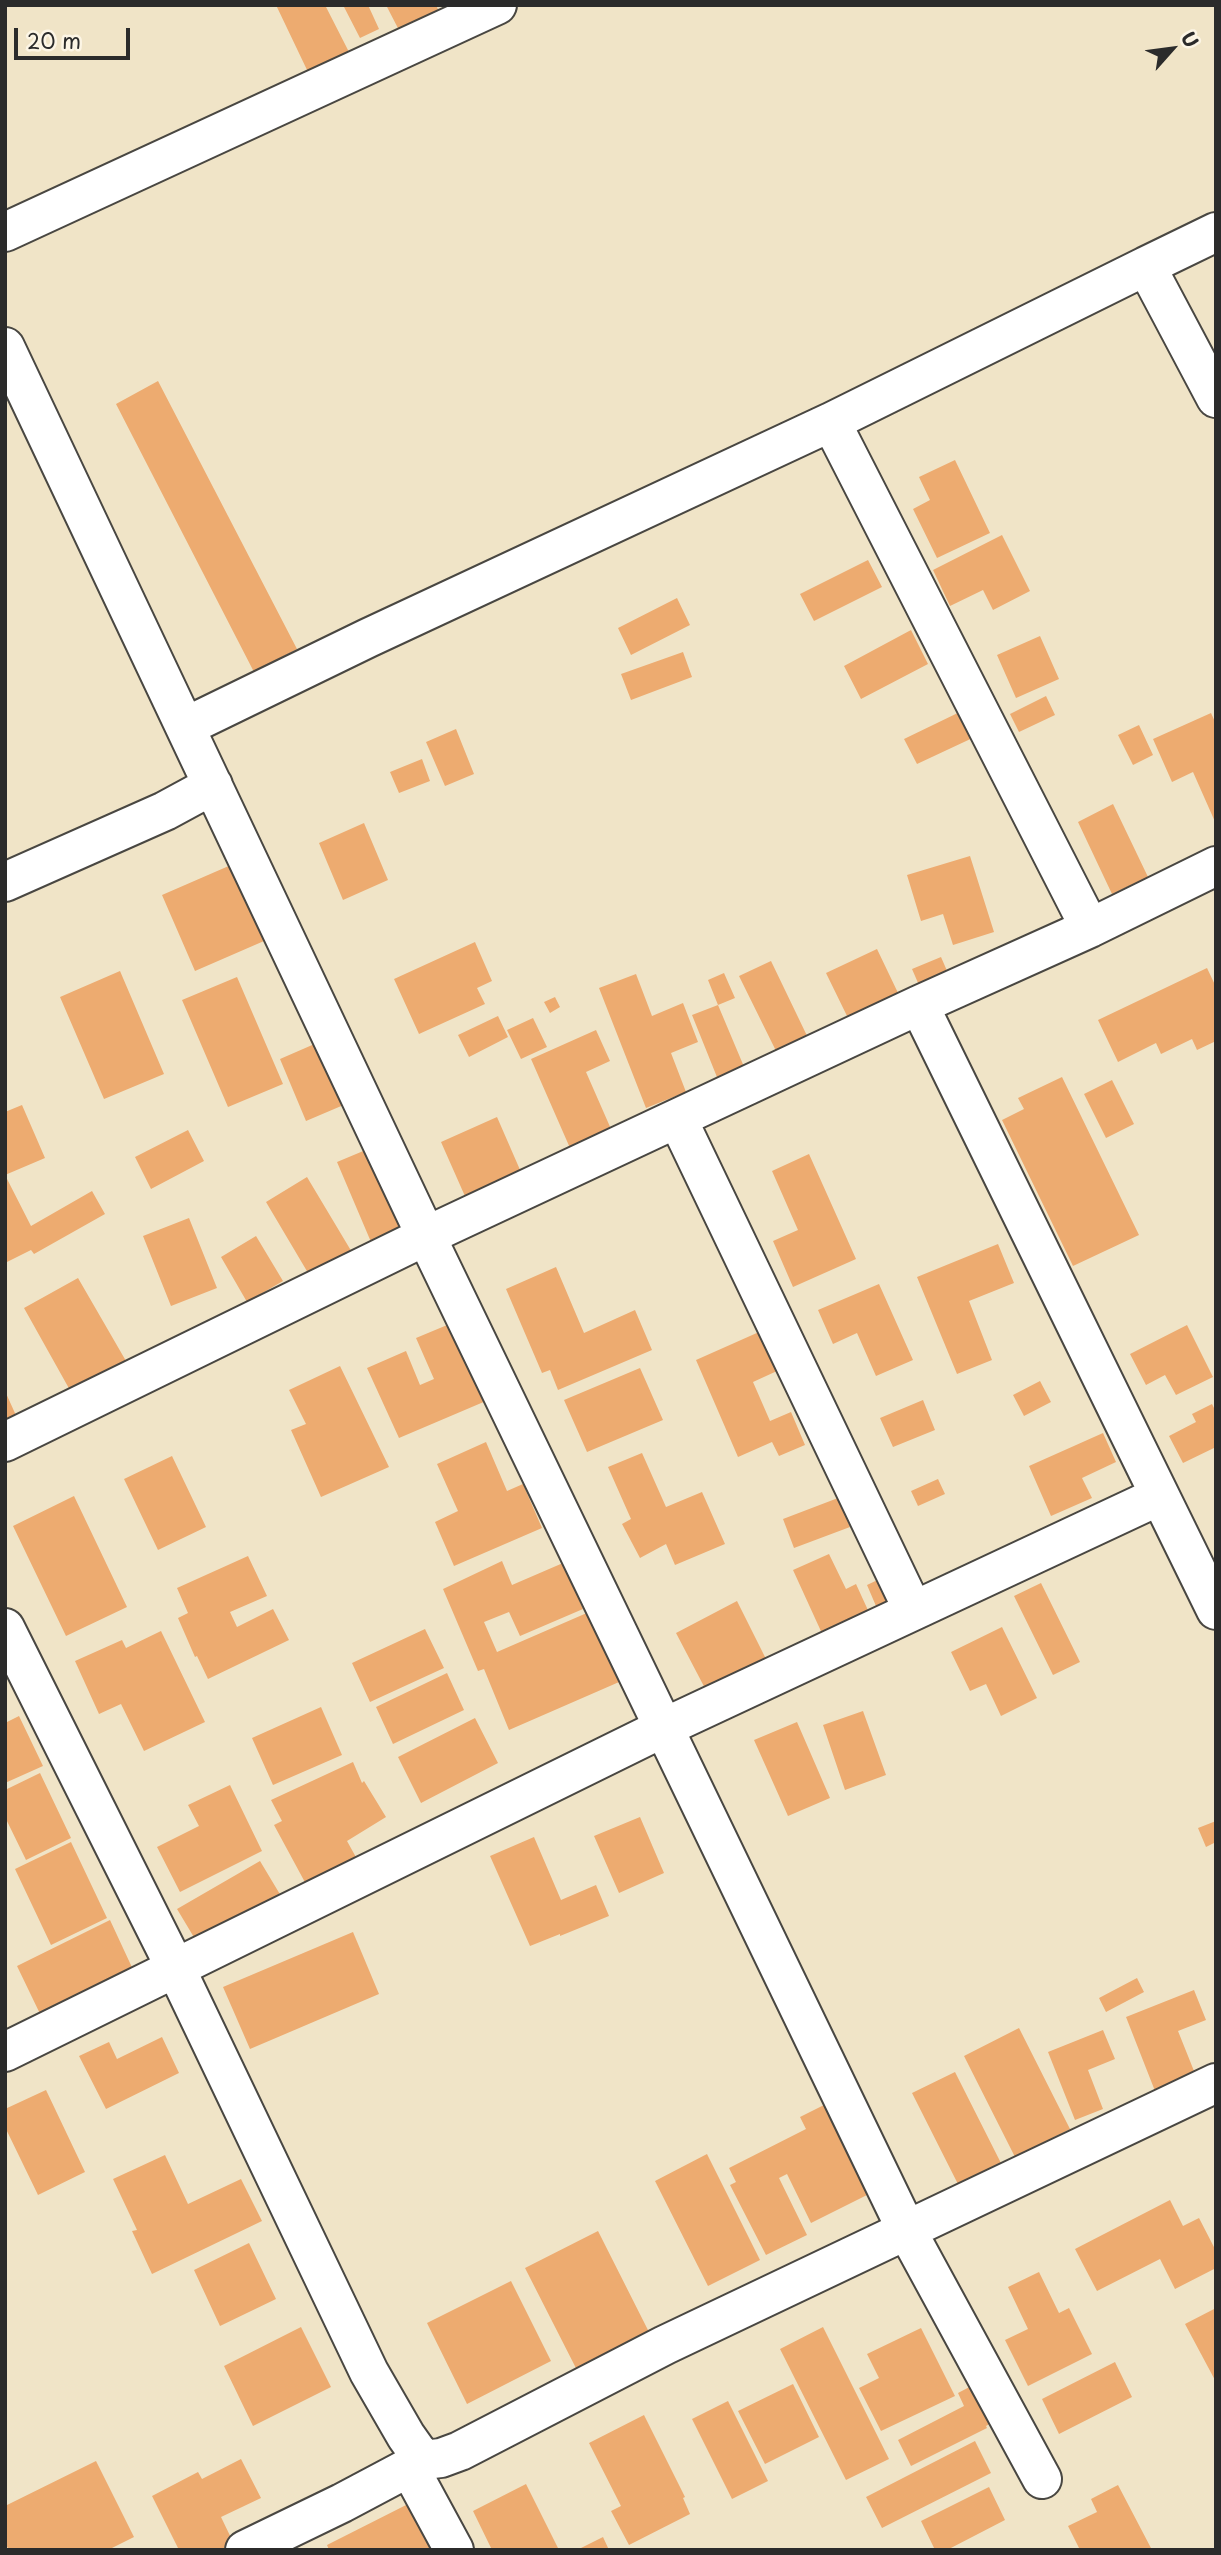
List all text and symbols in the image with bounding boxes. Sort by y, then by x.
scale bar [18,14,133,58]
north arrow [1137,14,1207,84]
text: 20 m [27,24,81,56]
text: U [1175,26,1206,52]

